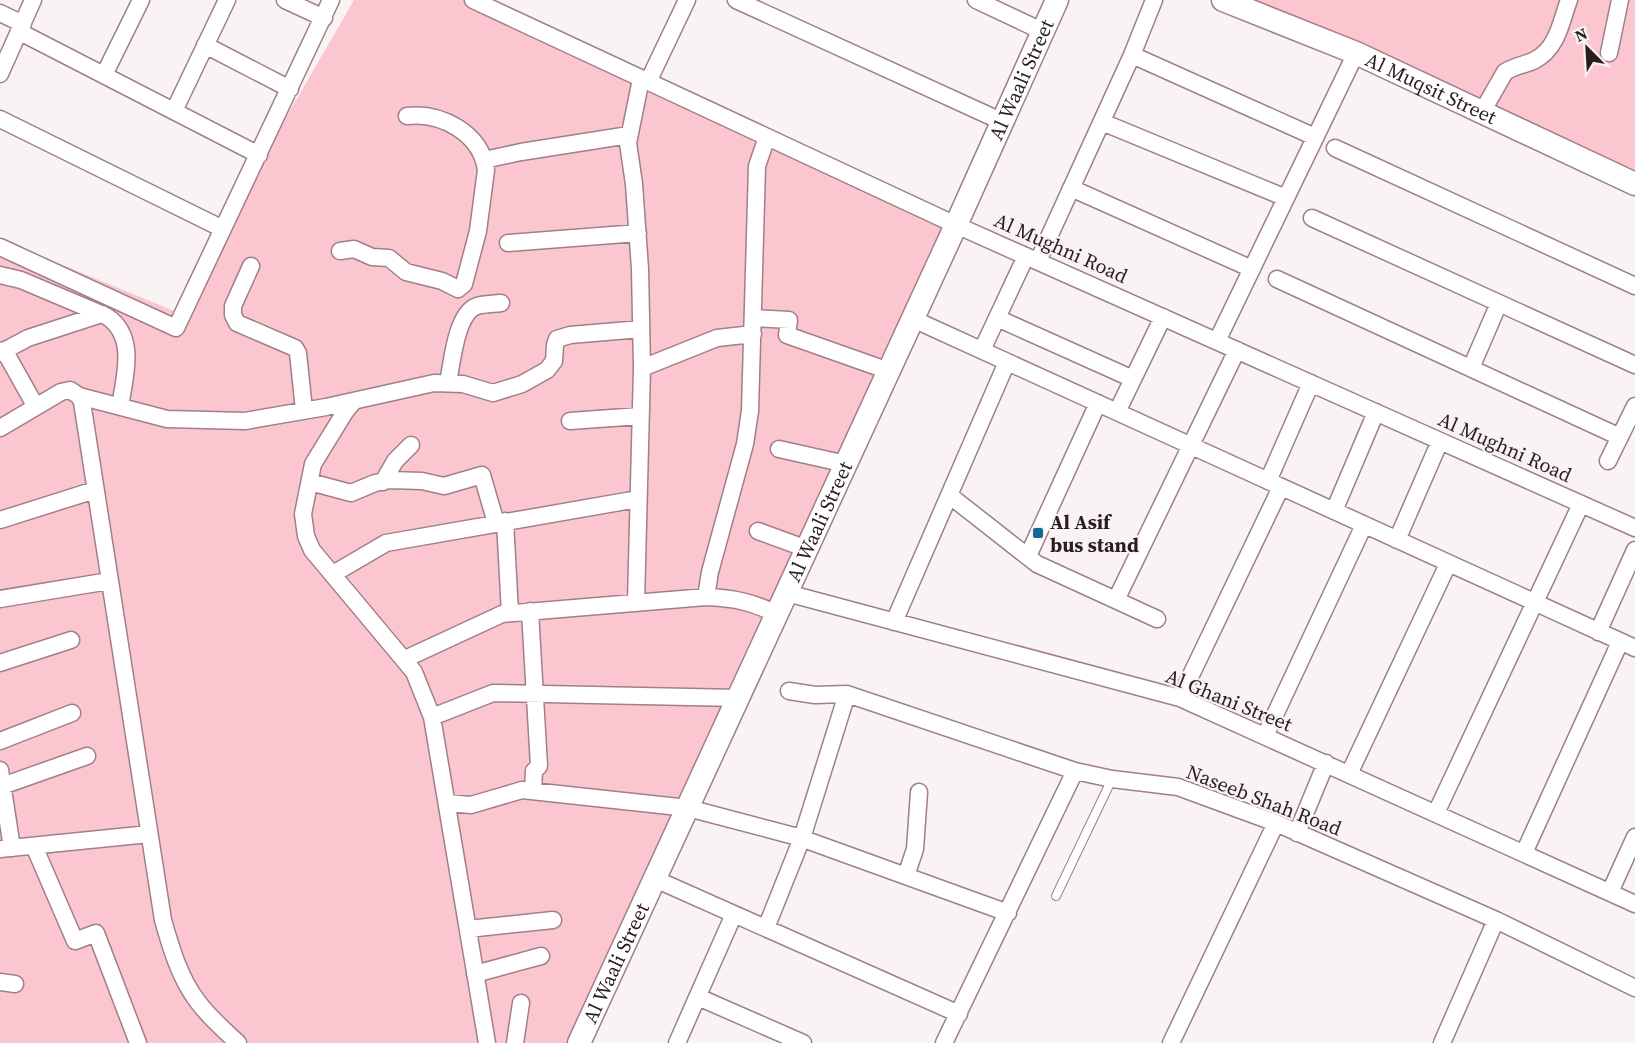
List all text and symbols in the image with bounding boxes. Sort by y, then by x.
street label: Al Waali Street [982,14,1061,145]
north arrow [1557,18,1617,78]
text: N [1571,22,1591,47]
street label: Al Muqsit Street [1361,45,1502,131]
street label: Al Mughni Road [990,206,1133,290]
street label: Al Mughni Road [1434,405,1577,489]
street label: Al Waali Street [779,456,859,587]
place label: Al Asif bus stand [1050,508,1139,559]
marker: Al Asif bus stand [1031,526,1045,540]
street label: Al Ghani Street [1162,662,1297,738]
street label: Naseeb Shah Road [1182,758,1346,843]
street label: Al Waali Street [576,898,656,1028]

